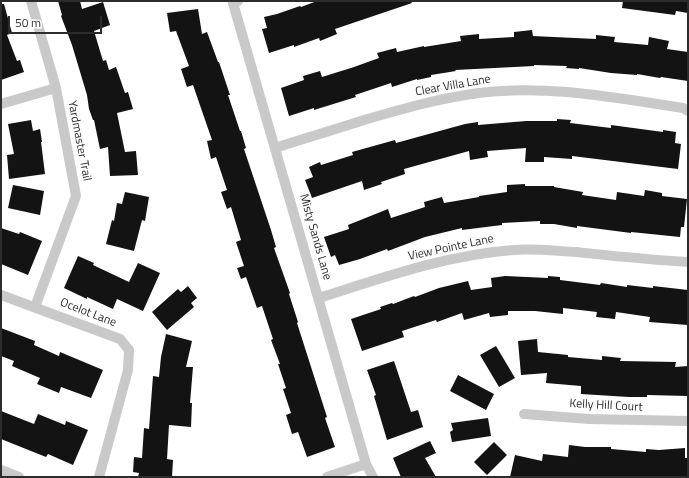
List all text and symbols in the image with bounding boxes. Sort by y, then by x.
scale bar [10,8,104,34]
text: 50 m [15,13,41,32]
street label: Clear Villa Lane [414,72,492,100]
street label: Yardmaster Trail [64,100,94,182]
street label: Misty Sands Lane [296,192,334,282]
street label: View Pointe Lane [407,232,495,264]
street label: Ocelot Lane [58,296,118,330]
street label: Kelly Hill Court [569,397,643,415]

